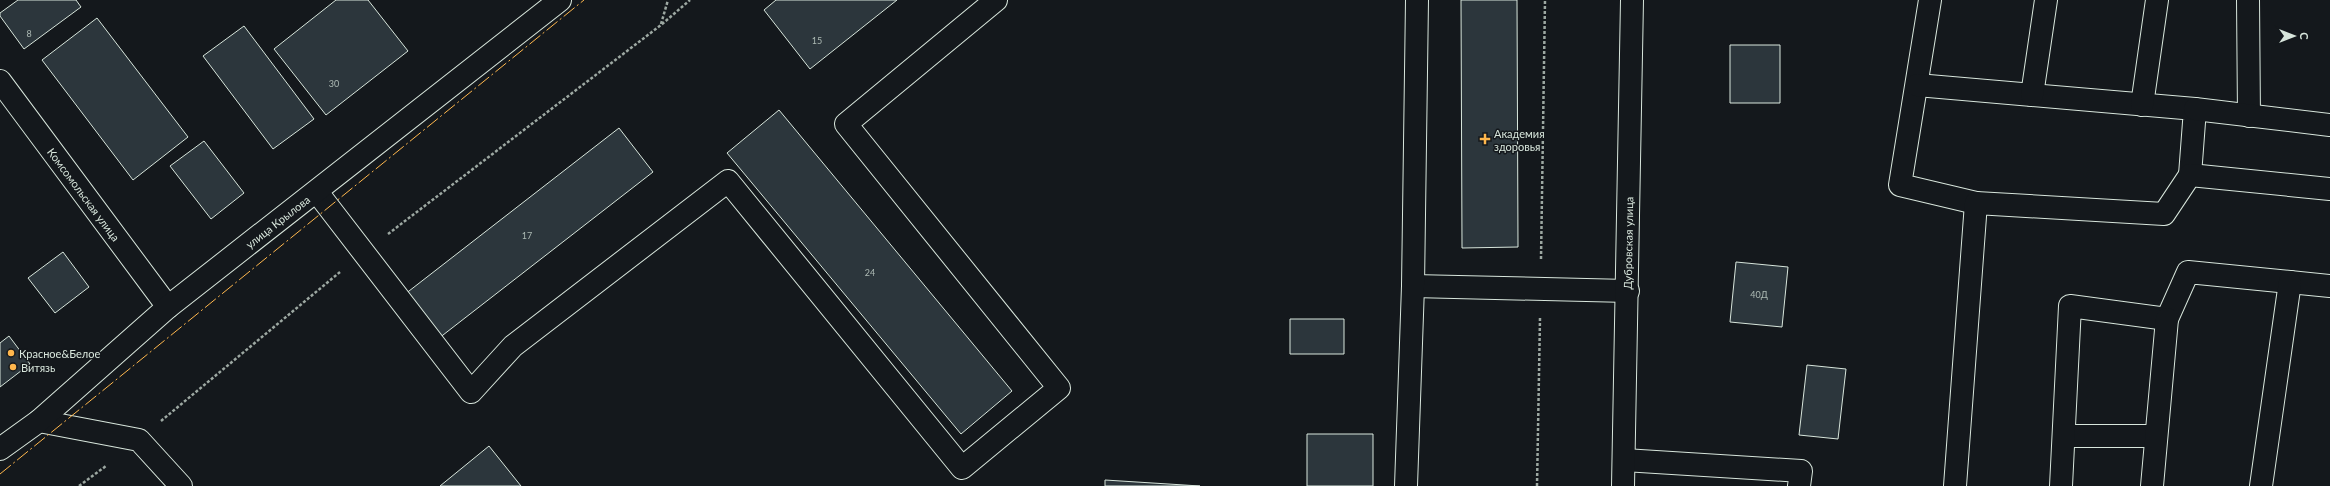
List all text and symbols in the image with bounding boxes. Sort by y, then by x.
north arrow [2274,16,2314,56]
house number: 8 [26,28,32,39]
text: С [2298,32,2311,40]
house number: 15 [812,35,822,46]
house number: 30 [329,78,339,89]
place label: Академия здоровья [1494,127,1545,153]
marker: Академия здоровья [1479,133,1491,145]
street label: Комсомольская улица [45,145,123,243]
street label: улица Крылова [243,192,312,251]
street label: Дубровская улица [1620,196,1635,290]
house number: 17 [522,230,532,241]
house number: 24 [865,267,875,278]
house number: 40Д [1750,289,1768,300]
place label: Красное&Белое [19,347,101,360]
marker: Красное&Белое [6,348,16,358]
place label: Витязь [21,361,55,374]
marker: Витязь [8,362,18,372]

